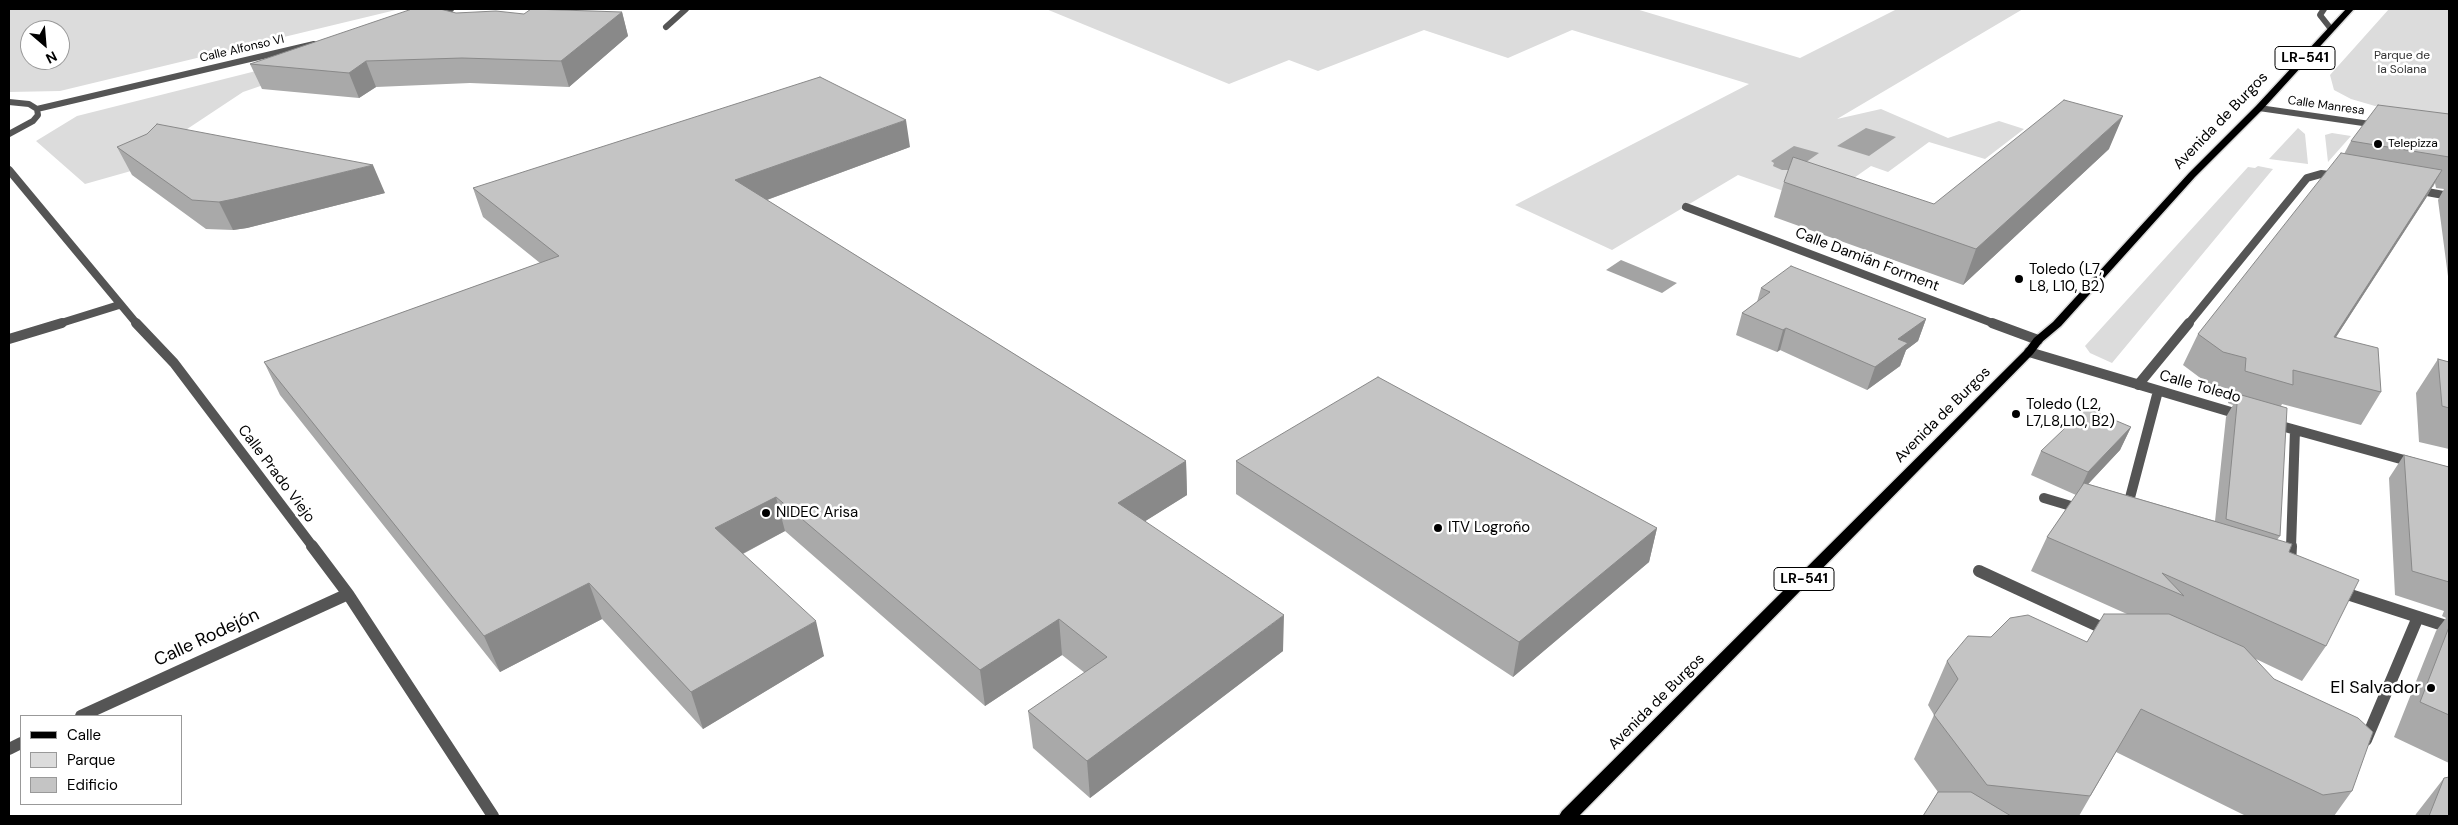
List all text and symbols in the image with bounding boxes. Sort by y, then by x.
north arrow [20,20,70,70]
street label: Calle Alfonso VI [198,32,286,66]
road number: LR-541 [2275,46,2335,70]
text: N [43,47,60,68]
park label: Parque de la Solana [2374,49,2430,77]
street label: Avenida de Burgos [2170,69,2272,173]
street label: Calle Manresa [2287,93,2365,119]
place label: Telepizza [2388,137,2438,151]
marker: Telepizza [2372,138,2384,150]
street label: Calle Damián Forment [1792,224,1942,296]
place label: Toledo (L7, L8, L10, B2) [2029,261,2105,296]
marker: Toledo (L7, L8, L10, B2) [2013,273,2025,285]
street label: Avenida de Burgos [1891,363,1995,467]
street label: Calle Toledo [2157,367,2243,407]
place label: Toledo (L2, L7,L8,L10, B2) [2026,396,2115,431]
marker: Toledo (L2, L7,L8,L10, B2) [2010,408,2022,420]
street label: Calle Prado Viejo [233,422,319,526]
place label: NIDEC Arisa [776,504,858,522]
marker: NIDEC Arisa [760,507,772,519]
place label: ITV Logroño [1448,519,1530,537]
marker: ITV Logroño [1432,522,1444,534]
road number: LR-541 [1774,568,1834,590]
street label: Calle Rodejón [151,604,263,672]
street label: Avenida de Burgos [1605,650,1709,754]
place label: El Salvador [2330,677,2421,699]
marker: El Salvador [2425,682,2437,694]
legend [20,715,182,805]
text: Calle [67,725,101,745]
text: Parque [67,750,115,770]
text: Edificio [67,775,118,795]

